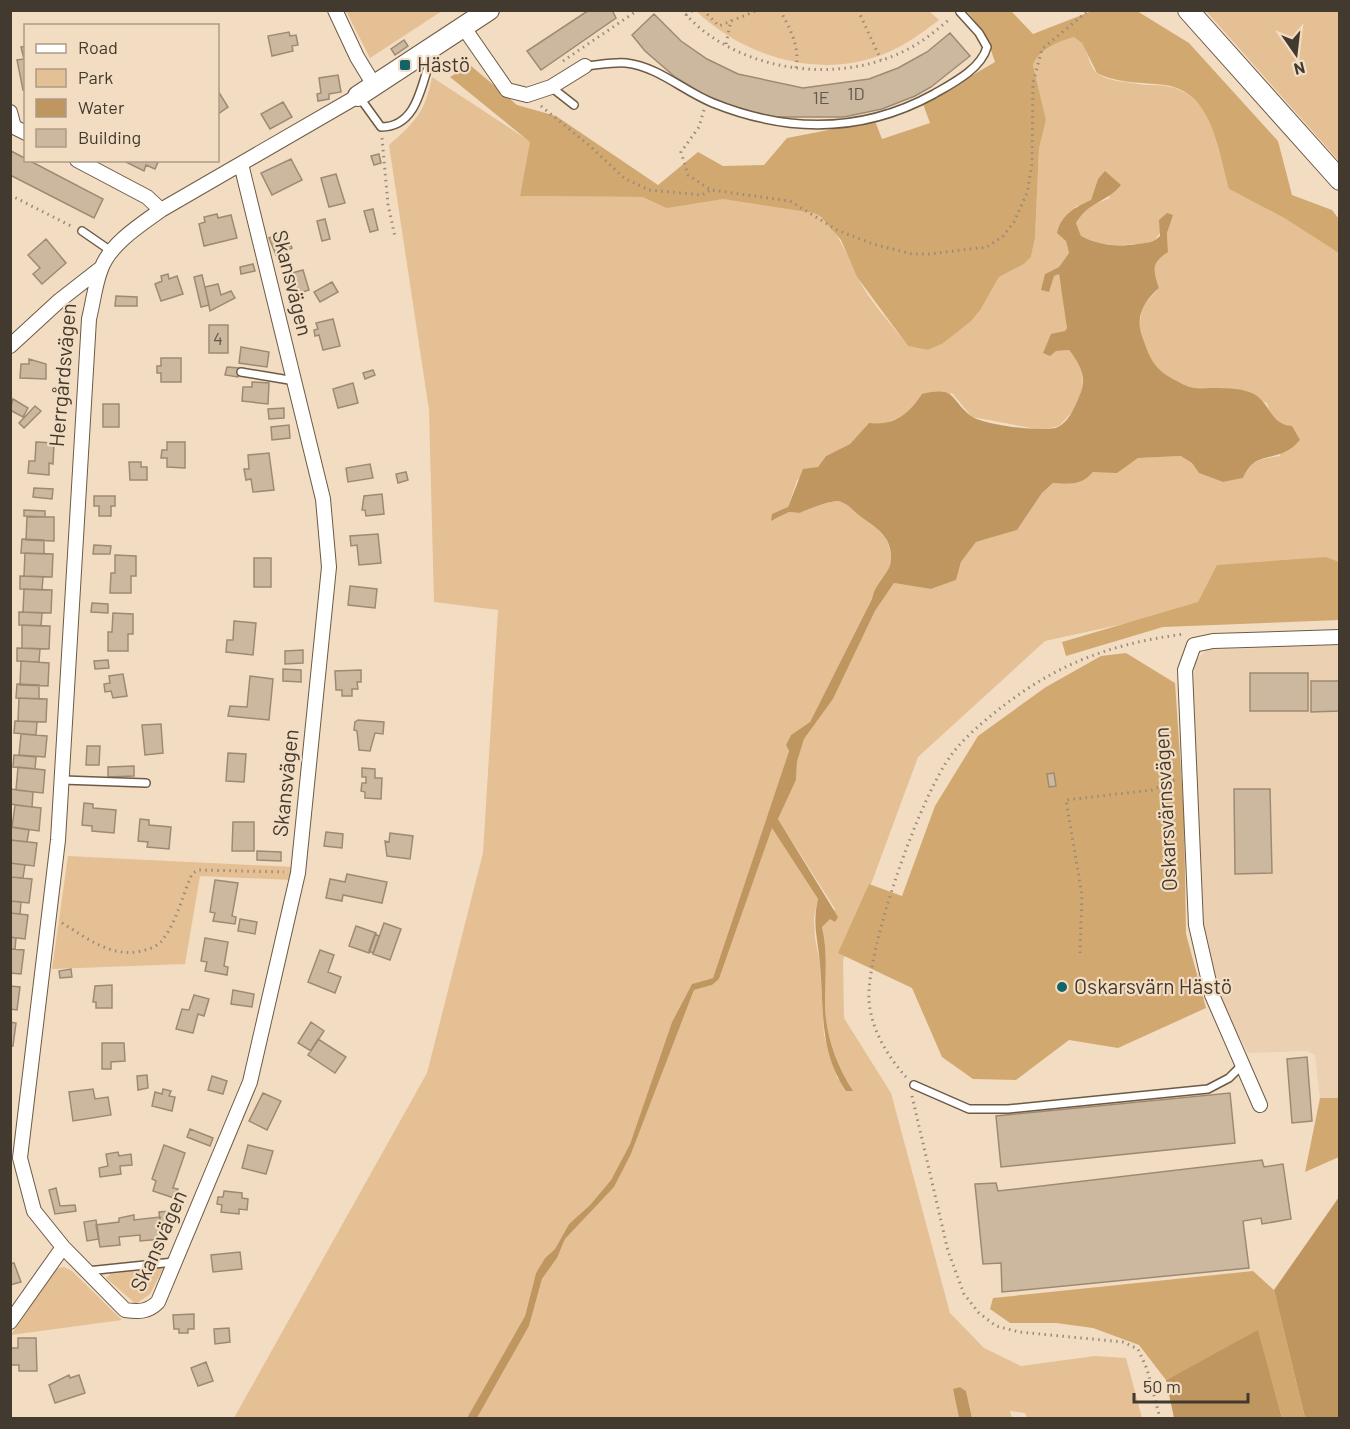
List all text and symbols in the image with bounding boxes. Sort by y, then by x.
legend [24,24,219,162]
north arrow [1266,24,1326,84]
text: Road [78,36,118,58]
place label: Hästö [417,51,470,76]
marker: Hästö [398,58,412,72]
text: N [1292,59,1307,80]
text: Park [78,66,113,88]
house number: 1D [847,82,865,104]
house number: 1E [812,86,830,108]
text: Water [78,96,125,118]
text: Building [78,126,141,148]
street label: Skansvägen [268,227,319,338]
street label: Herrgårdsvägen [43,302,80,448]
house number: 4 [213,327,223,349]
street label: Oskarsvärnsvägen [1148,726,1181,892]
street label: Skansvägen [266,728,303,838]
place label: Oskarsvärn Hästö [1074,973,1232,998]
marker: Oskarsvärn Hästö [1055,980,1069,994]
street label: Skansvägen [124,1186,191,1295]
scale bar [1134,1366,1248,1404]
text: 50 m [1143,1375,1181,1397]

